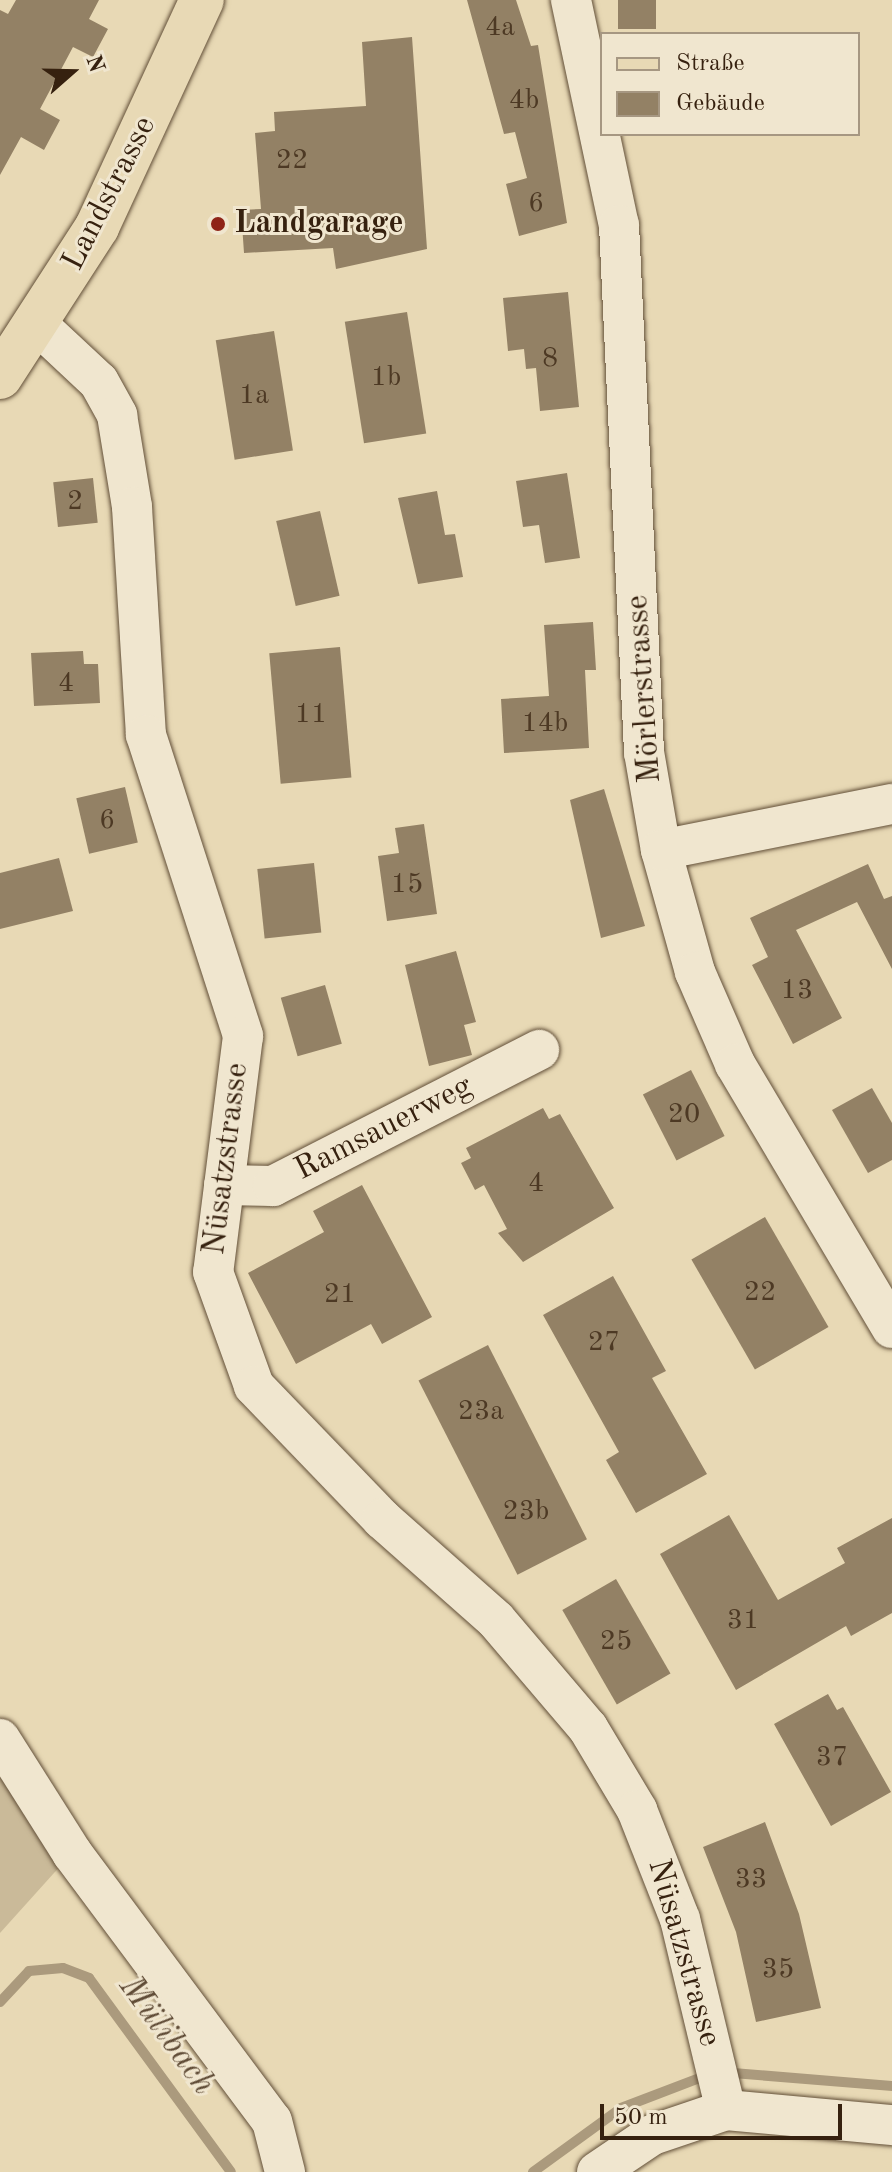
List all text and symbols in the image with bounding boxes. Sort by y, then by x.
house number: 4a [485,11,515,45]
north arrow [32,32,112,112]
legend [600,32,860,136]
text: N [81,52,108,75]
text: Straße [676,52,745,76]
house number: 4b [509,84,539,118]
text: Gebäude [676,92,765,116]
street label: Landstrasse [55,111,165,277]
house number: 22 [276,144,308,178]
house number: 6 [528,187,544,221]
place label: Landgarage [234,205,404,243]
marker: Landgarage [209,215,227,233]
house number: 8 [542,342,558,376]
house number: 1b [371,361,401,395]
house number: 1a [239,379,269,413]
house number: 2 [67,485,83,519]
street label: Mörlerstrasse [619,593,671,785]
house number: 4 [58,667,74,701]
house number: 11 [295,698,327,732]
house number: 14b [522,707,568,741]
house number: 6 [99,804,115,838]
house number: 15 [391,868,423,902]
house number: 13 [781,974,813,1008]
street label: Nüsatzstrasse [196,1061,258,1257]
street label: Ramsauerweg [289,1068,479,1190]
house number: 20 [668,1098,700,1132]
house number: 4 [528,1167,544,1201]
house number: 22 [744,1276,776,1310]
house number: 21 [324,1278,356,1312]
house number: 27 [588,1326,620,1360]
house number: 23a [458,1395,504,1429]
house number: 23b [503,1495,549,1529]
house number: 31 [727,1604,759,1638]
house number: 25 [600,1625,632,1659]
house number: 37 [816,1741,848,1775]
street label: Nüsatzstrasse [638,1855,728,2051]
house number: 33 [735,1863,767,1897]
house number: 35 [762,1953,794,1987]
water label: Mülibach [109,1968,223,2104]
scale bar [604,2088,846,2138]
text: 50 m [614,2106,668,2130]

